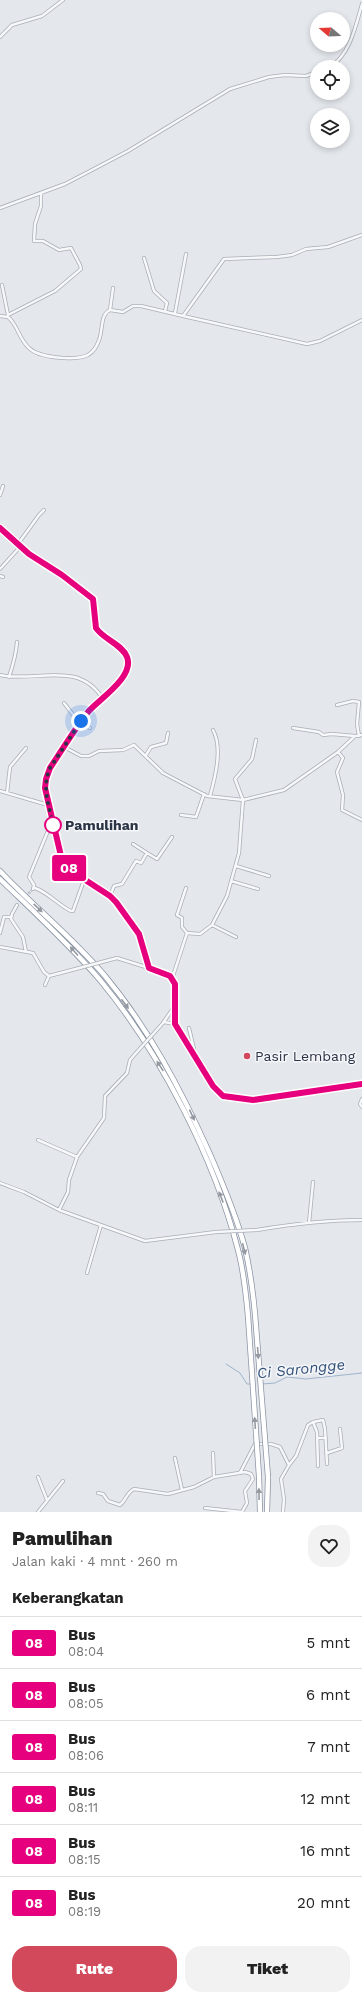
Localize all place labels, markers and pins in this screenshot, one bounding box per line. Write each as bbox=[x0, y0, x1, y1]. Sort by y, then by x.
marker: Pamulihan bbox=[44, 816, 62, 834]
place label: Pamulihan bbox=[65, 817, 138, 833]
place label: Pasir Lembang bbox=[255, 1048, 356, 1064]
marker: Pasir Lembang bbox=[242, 1051, 252, 1061]

